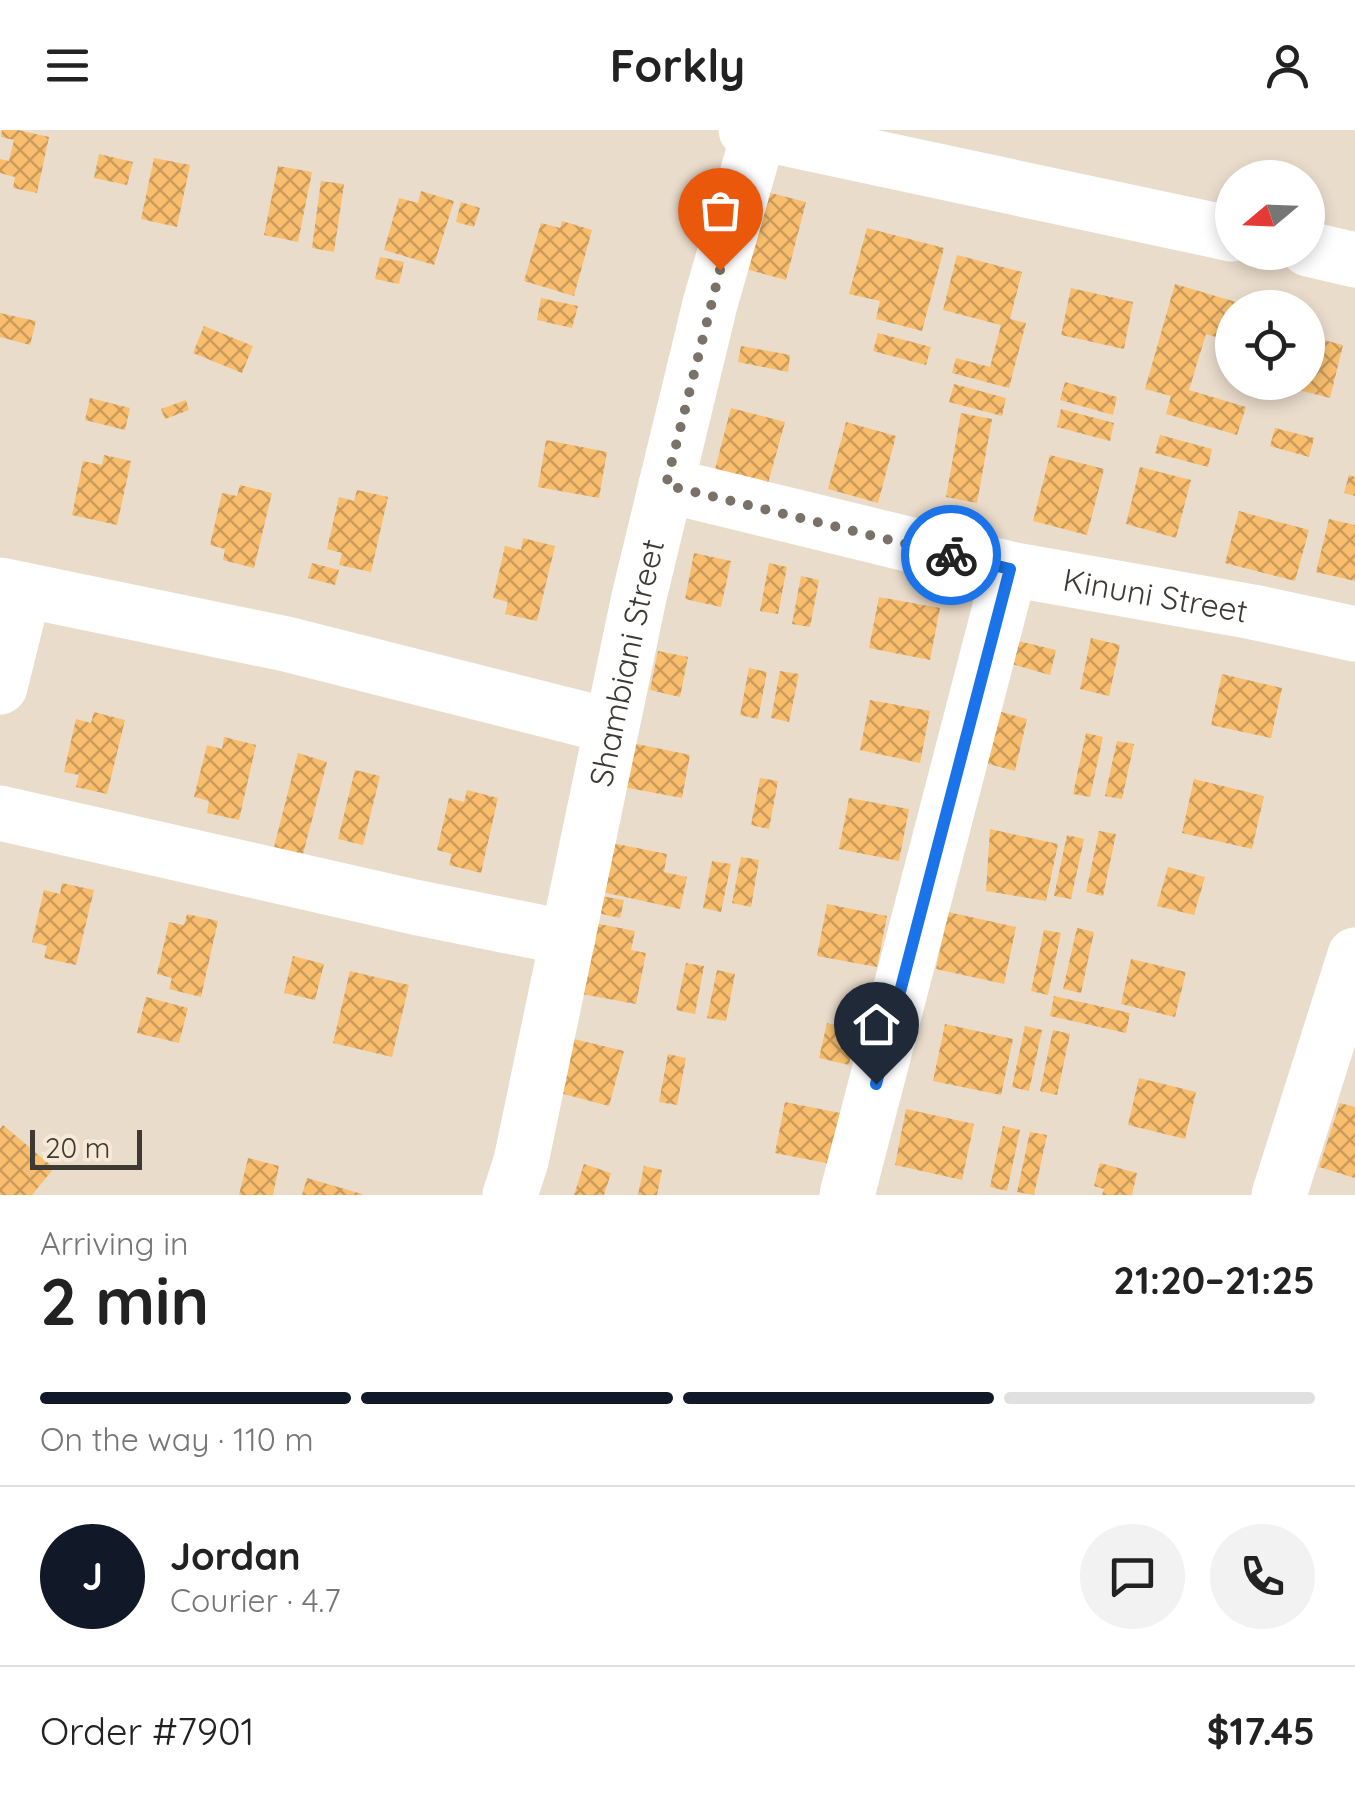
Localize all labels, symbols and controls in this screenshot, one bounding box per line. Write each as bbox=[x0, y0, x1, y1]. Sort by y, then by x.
text: Forkly bbox=[610, 37, 745, 93]
icon: menu bbox=[40, 38, 95, 93]
icon: person bbox=[1260, 38, 1315, 93]
north arrow bbox=[1215, 160, 1325, 270]
map controls bbox=[1215, 160, 1325, 400]
pin bbox=[678, 168, 763, 271]
icon: bag bbox=[693, 183, 748, 238]
button: locate bbox=[1215, 290, 1325, 400]
courier bbox=[901, 505, 1001, 605]
icon: bike bbox=[924, 528, 979, 583]
street label: Shambiani Street bbox=[580, 535, 672, 790]
street label: Kinuni Street bbox=[1060, 559, 1251, 631]
pin bbox=[834, 982, 919, 1085]
icon: home bbox=[849, 997, 904, 1052]
scale bar bbox=[30, 1125, 142, 1170]
text: 20 m bbox=[45, 1130, 110, 1165]
text: Arriving in bbox=[40, 1223, 189, 1263]
text: 21:20–21:25 bbox=[1113, 1256, 1315, 1304]
text: 2 min bbox=[40, 1260, 209, 1341]
text: On the way · 110 m bbox=[40, 1419, 314, 1459]
button: chat bbox=[1080, 1524, 1185, 1629]
button: phone bbox=[1210, 1524, 1315, 1629]
text: Jordan bbox=[170, 1532, 301, 1580]
text: J bbox=[82, 1552, 103, 1600]
text: Courier · 4.7 bbox=[170, 1580, 341, 1620]
text: Order #7901 bbox=[40, 1707, 255, 1755]
text: $17.45 bbox=[1207, 1707, 1315, 1755]

